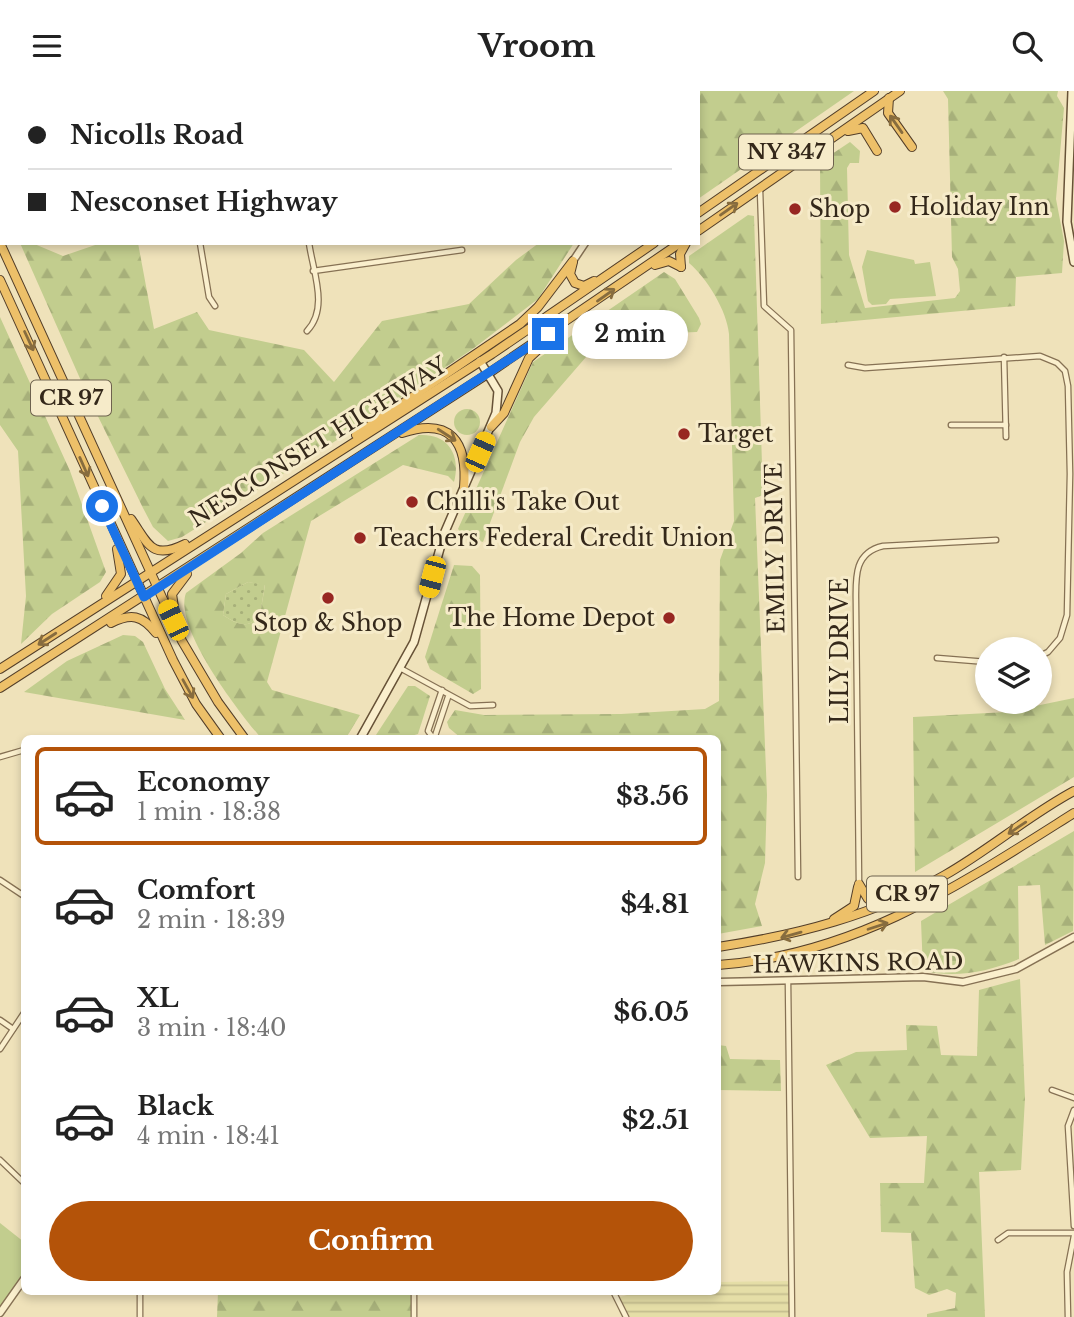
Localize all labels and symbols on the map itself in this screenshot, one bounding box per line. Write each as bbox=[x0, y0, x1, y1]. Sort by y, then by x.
one-way arrow bbox=[889, 115, 903, 134]
road number: NY 347 bbox=[739, 134, 833, 169]
place label: Holiday Inn bbox=[909, 193, 1050, 221]
place label: Shop bbox=[809, 195, 870, 223]
marker: Holiday Inn bbox=[887, 199, 903, 215]
marker: Shop bbox=[787, 201, 803, 217]
one-way arrow bbox=[719, 202, 738, 216]
one-way arrow bbox=[595, 288, 615, 302]
callout: 2 min bbox=[572, 309, 688, 359]
route end bbox=[532, 318, 564, 350]
one-way arrow bbox=[23, 330, 36, 351]
street label: NESCONSET HIGHWAY bbox=[184, 351, 452, 533]
road number: CR 97 bbox=[31, 381, 111, 415]
place label: Target bbox=[698, 420, 774, 448]
marker: Target bbox=[676, 426, 692, 442]
one-way arrow bbox=[437, 427, 456, 442]
car bbox=[462, 429, 499, 475]
one-way arrow bbox=[78, 456, 92, 477]
street label: EMILY DRIVE bbox=[760, 462, 790, 634]
place label: Chilli's Take Out bbox=[426, 488, 620, 516]
route start bbox=[86, 490, 118, 522]
marker: Chilli's Take Out bbox=[404, 494, 420, 510]
place label: Teachers Federal Credit Union bbox=[374, 524, 734, 552]
marker: Teachers Federal Credit Union bbox=[352, 530, 368, 546]
car bbox=[417, 554, 448, 600]
street label: LILY DRIVE bbox=[826, 578, 854, 724]
marker: Stop & Shop bbox=[320, 590, 336, 606]
car bbox=[155, 597, 192, 643]
place label: The Home Depot bbox=[448, 604, 655, 632]
place label: Stop & Shop bbox=[254, 609, 402, 637]
marker: The Home Depot bbox=[661, 610, 677, 626]
one-way arrow bbox=[37, 632, 57, 646]
one-way arrow bbox=[181, 678, 195, 698]
one-way arrow bbox=[1007, 821, 1027, 835]
road number: CR 97 bbox=[867, 877, 947, 911]
one-way arrow bbox=[867, 918, 889, 931]
one-way arrow bbox=[780, 929, 802, 942]
street label: HAWKINS ROAD bbox=[752, 947, 964, 979]

